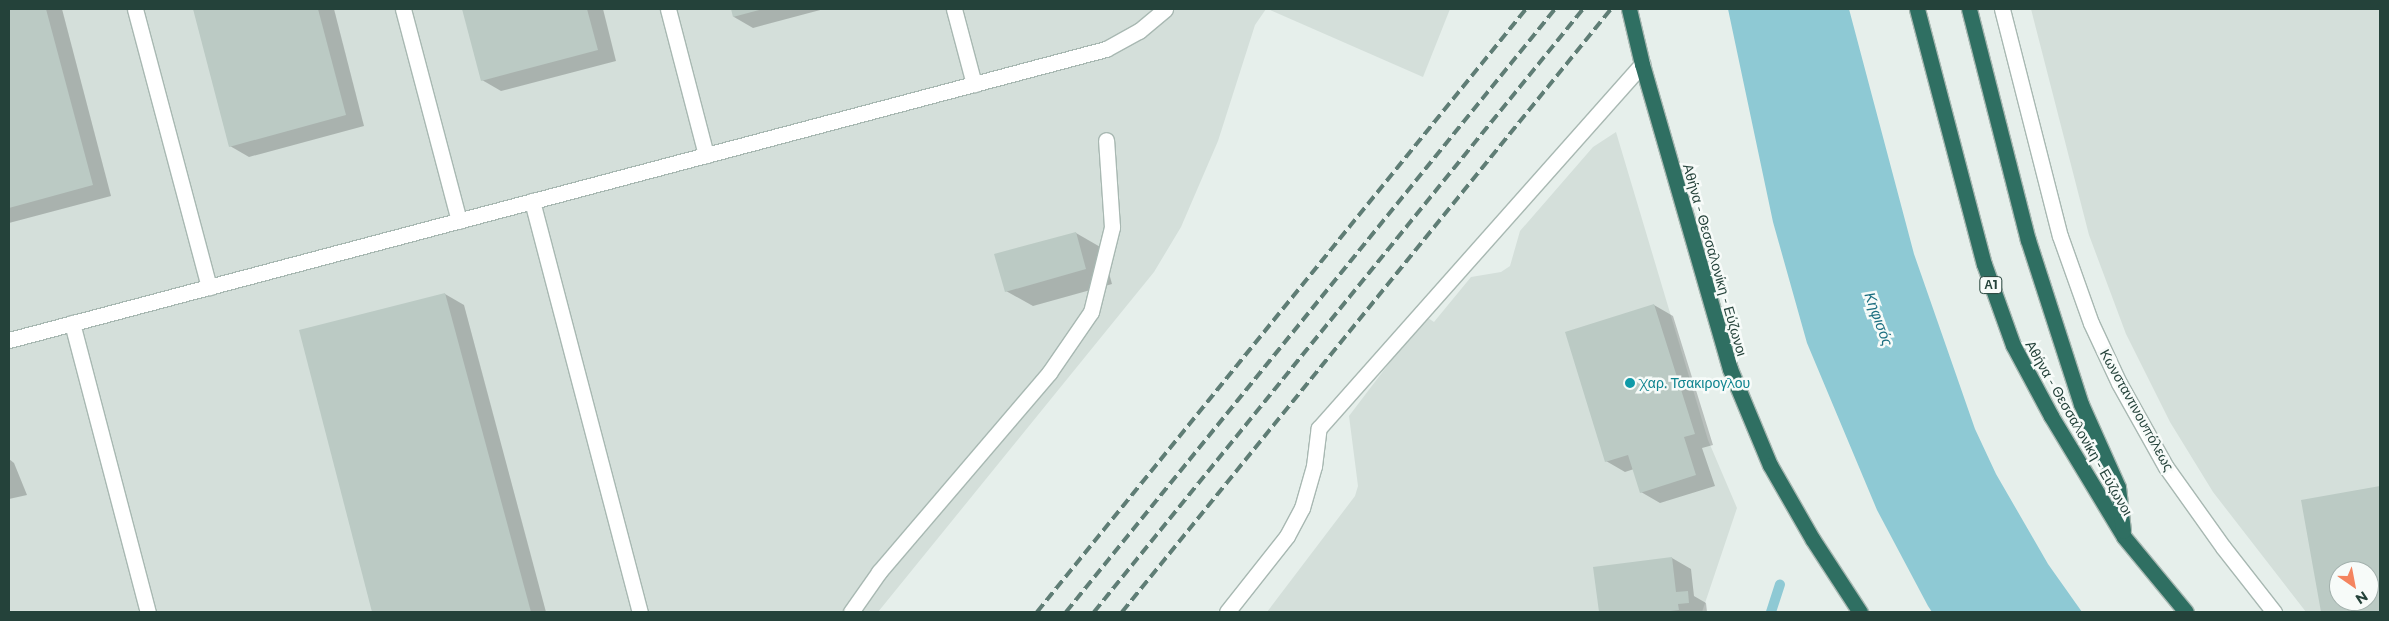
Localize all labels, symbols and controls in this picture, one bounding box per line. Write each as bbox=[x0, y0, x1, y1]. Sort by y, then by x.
street label: Αθήνα - Θεσσαλονίκη - Εύζωνοι bbox=[1679, 162, 1751, 358]
road number: Α1 bbox=[1978, 276, 2004, 294]
water label: Κηφισός bbox=[1861, 290, 1897, 348]
street label: Αθήνα - Θεσσαλονίκη - Εύζωνοι bbox=[2022, 338, 2136, 518]
street label: Κωνσταντινουπόλεως bbox=[2097, 346, 2177, 474]
place label: Χαρ. Τσακιρογλου bbox=[1640, 375, 1750, 391]
marker: Χαρ. Τσακιρογλου bbox=[1624, 377, 1636, 389]
north arrow bbox=[2329, 561, 2379, 611]
text: N bbox=[2352, 587, 2371, 608]

